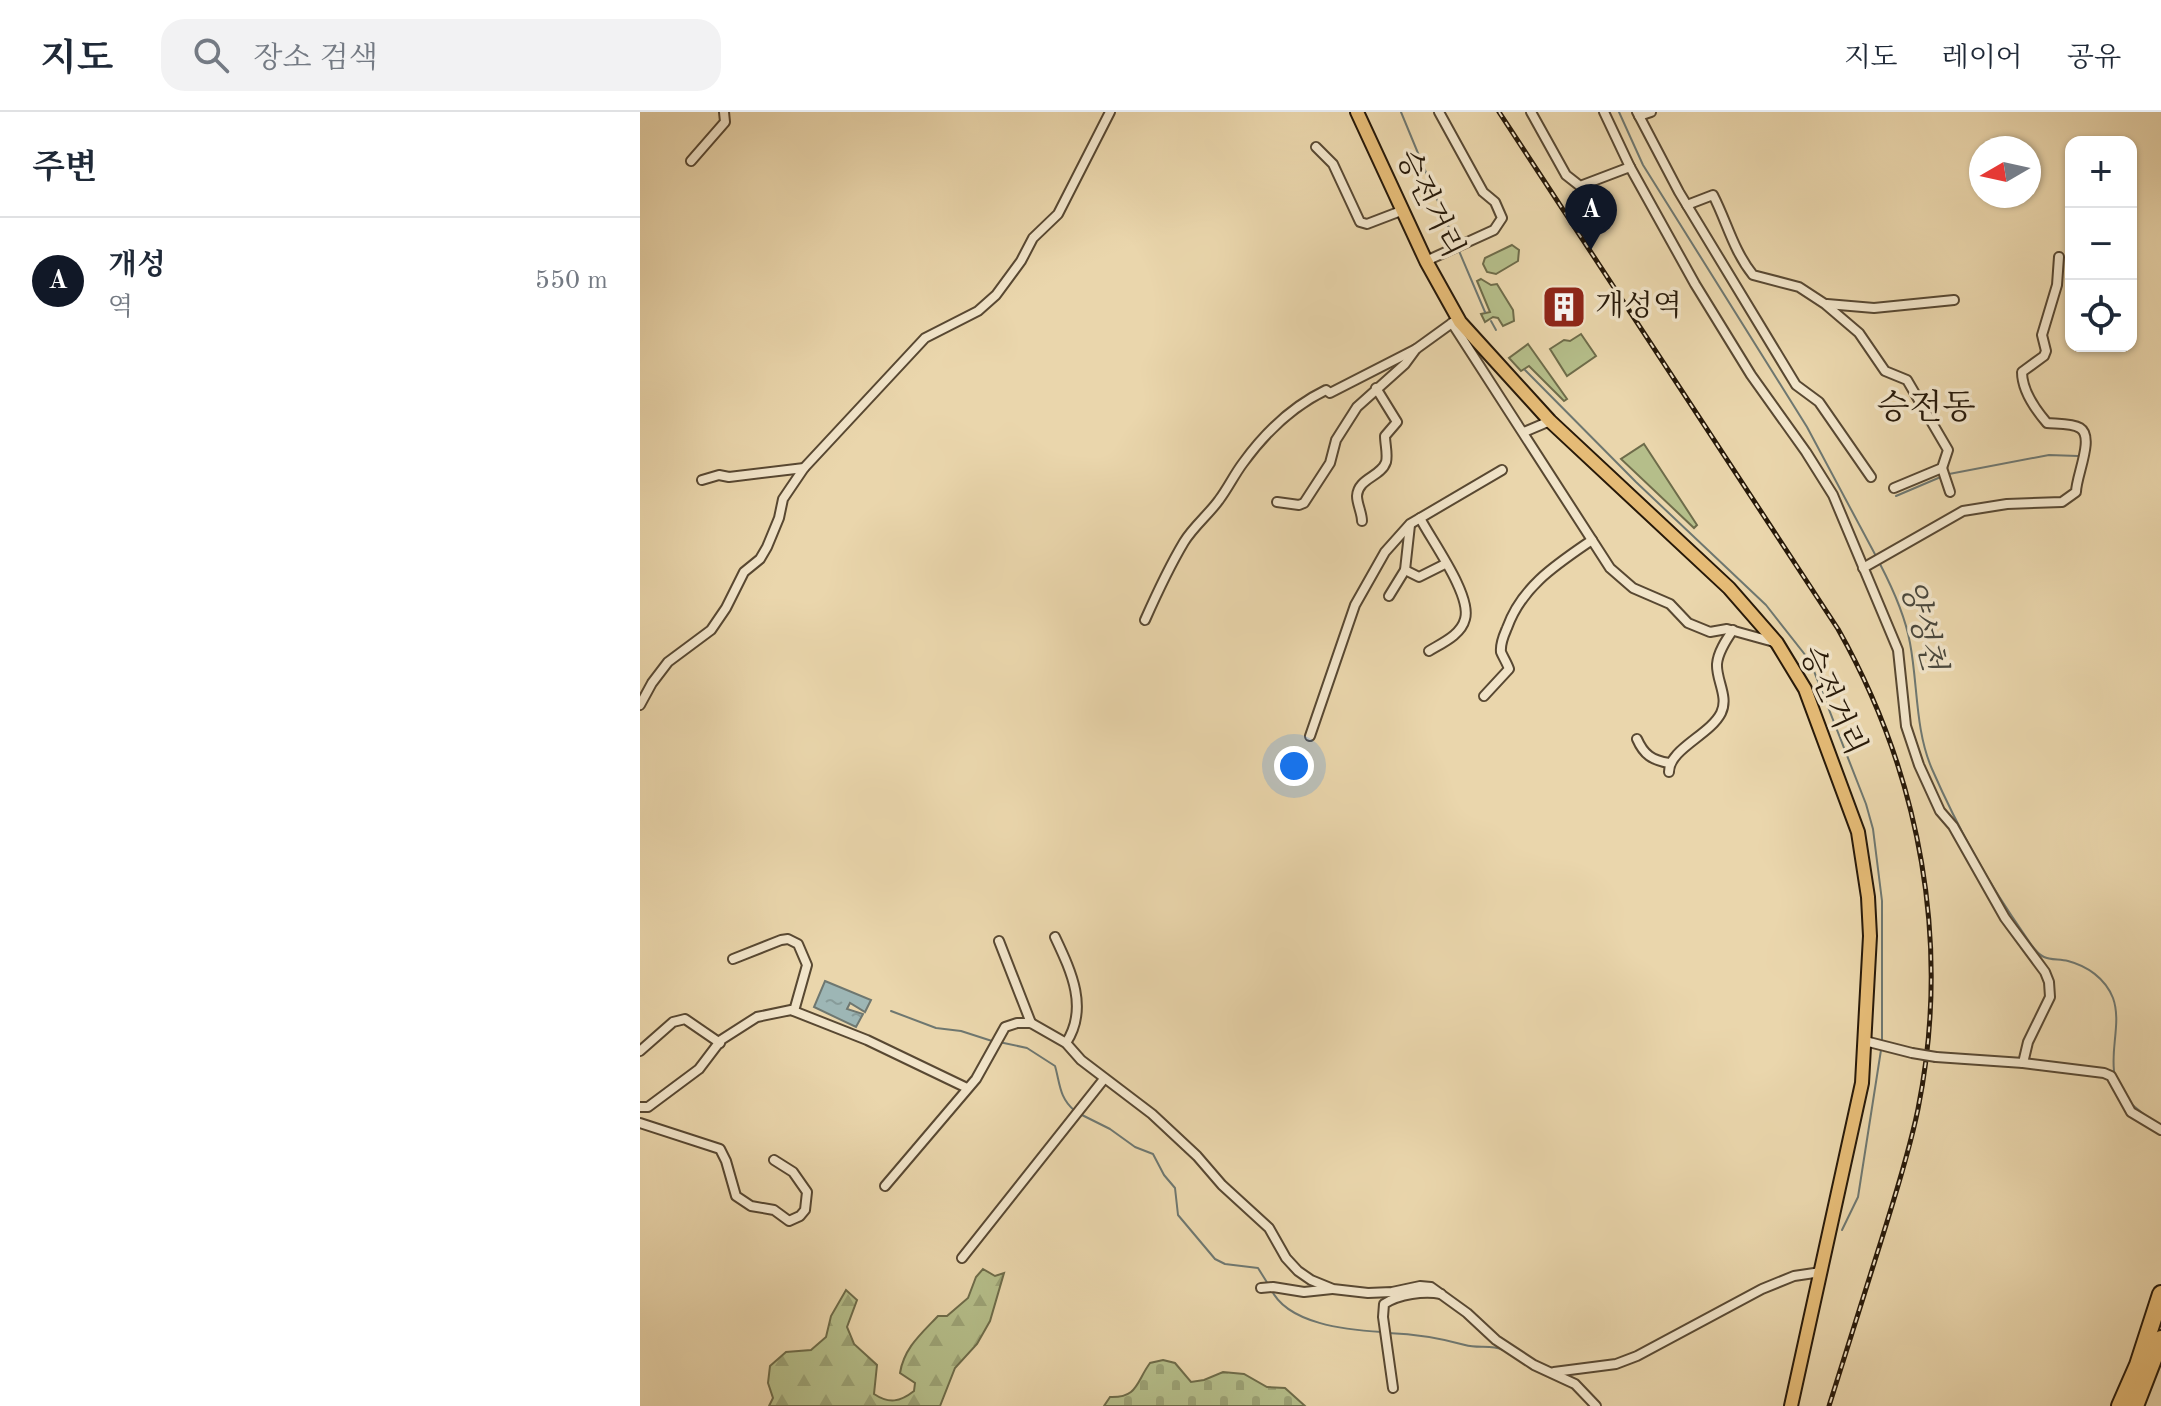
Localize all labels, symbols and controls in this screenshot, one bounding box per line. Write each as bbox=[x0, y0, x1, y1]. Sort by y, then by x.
search box bbox=[161, 19, 721, 91]
icon: search bbox=[189, 33, 233, 77]
text: 지도 bbox=[40, 41, 113, 79]
text: 장소 검색 bbox=[253, 44, 378, 74]
text: 지도 bbox=[1844, 45, 1898, 73]
text: 레이어 bbox=[1942, 45, 2023, 73]
text: 공유 bbox=[2067, 45, 2121, 73]
north arrow bbox=[1969, 136, 2041, 208]
map controls bbox=[2065, 136, 2137, 352]
button: + bbox=[2065, 136, 2137, 208]
street label: 승전거리 bbox=[1390, 144, 1470, 263]
text: 주변 bbox=[32, 152, 98, 186]
pin: A bbox=[1565, 184, 1617, 250]
button: − bbox=[2065, 208, 2137, 280]
text: 개성 bbox=[108, 251, 166, 281]
text: A bbox=[48, 268, 68, 294]
text: 550 m bbox=[535, 268, 608, 294]
button: locate bbox=[2065, 280, 2137, 352]
building icon: 개성역 bbox=[1540, 283, 1588, 331]
place label: 개성역 bbox=[1595, 290, 1682, 322]
text: 역 bbox=[108, 295, 133, 321]
district label: 승전동 bbox=[1877, 389, 1975, 426]
water label: 양성천 bbox=[1894, 576, 1953, 677]
street label: 승전거리 bbox=[1794, 641, 1872, 760]
your location bbox=[1274, 746, 1314, 786]

